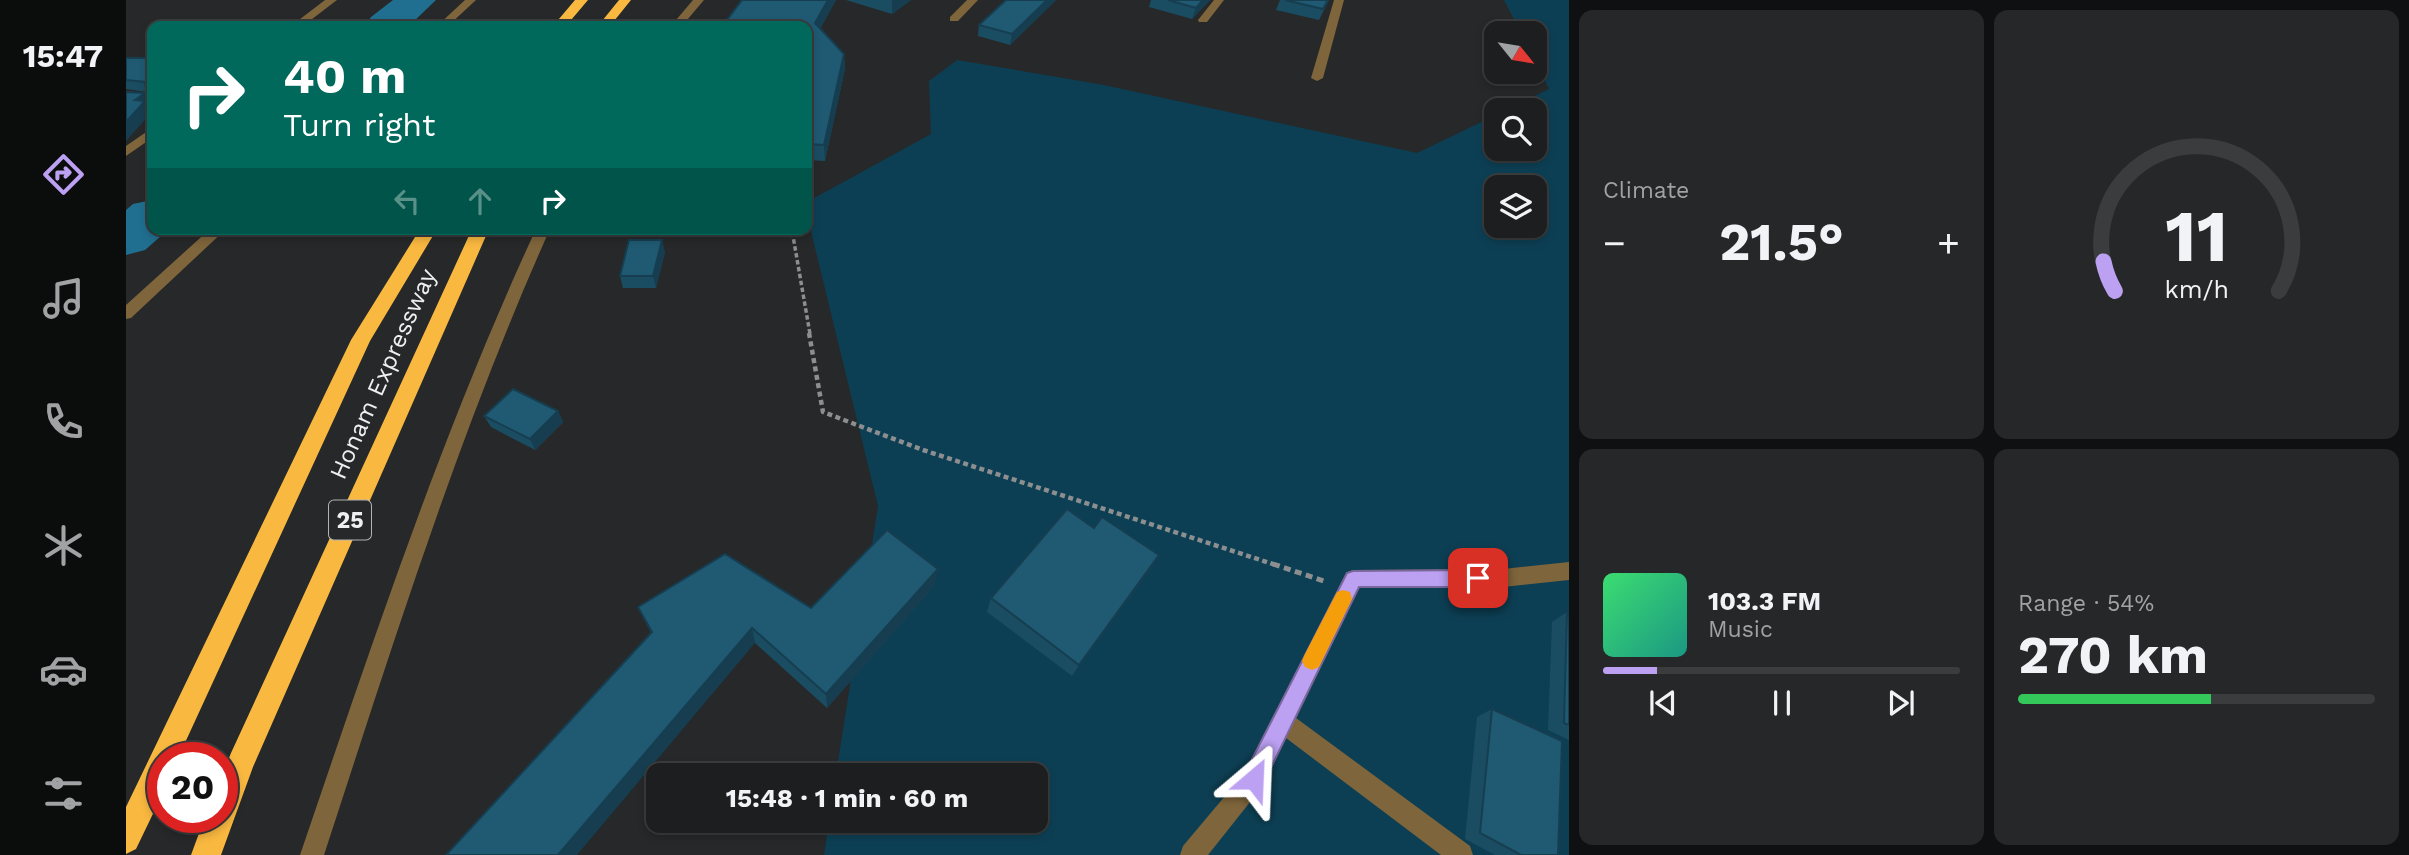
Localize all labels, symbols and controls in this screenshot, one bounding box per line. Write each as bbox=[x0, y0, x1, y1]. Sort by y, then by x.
north arrow bbox=[1484, 21, 1547, 84]
map controls bbox=[1484, 21, 1547, 238]
text: 15:47 bbox=[23, 37, 103, 75]
text: 40 m bbox=[283, 47, 406, 105]
icon: right bbox=[168, 49, 259, 140]
button: search bbox=[1484, 98, 1547, 161]
text: Turn right bbox=[283, 106, 435, 144]
icon: directions bbox=[39, 150, 88, 199]
button: layers bbox=[1484, 175, 1547, 238]
text: Climate bbox=[1603, 177, 1689, 204]
icon: left bbox=[388, 182, 426, 220]
icon: ahead bbox=[461, 182, 499, 220]
icon: right bbox=[534, 182, 572, 220]
text: 11 bbox=[2165, 193, 2228, 279]
text: 21.5° bbox=[1719, 212, 1844, 273]
text: − bbox=[1603, 221, 1626, 265]
text: + bbox=[1937, 221, 1960, 265]
street label: Honam Expressway bbox=[324, 264, 442, 484]
icon: music bbox=[39, 274, 88, 323]
text: km/h bbox=[2164, 274, 2229, 303]
icon: phone bbox=[39, 397, 88, 446]
road number: 25 bbox=[329, 500, 371, 540]
icon: climate bbox=[39, 521, 88, 570]
pin bbox=[1448, 548, 1508, 608]
icon: arrive bbox=[1459, 559, 1497, 597]
text: 103.3 FM bbox=[1708, 586, 1821, 616]
text: Range · 54% bbox=[2018, 590, 2154, 617]
text: Music bbox=[1708, 616, 1773, 643]
text: 270 km bbox=[2018, 625, 2208, 686]
icon: car bbox=[39, 645, 88, 694]
icon: previous bbox=[1644, 684, 1682, 722]
icon: pause bbox=[1763, 684, 1801, 722]
icon: next bbox=[1882, 684, 1920, 722]
speed limit sign: 20 bbox=[147, 742, 238, 833]
position arrow bbox=[1217, 742, 1291, 816]
icon: filters bbox=[39, 769, 88, 818]
text: 15:48 · 1 min · 60 m bbox=[726, 783, 968, 813]

